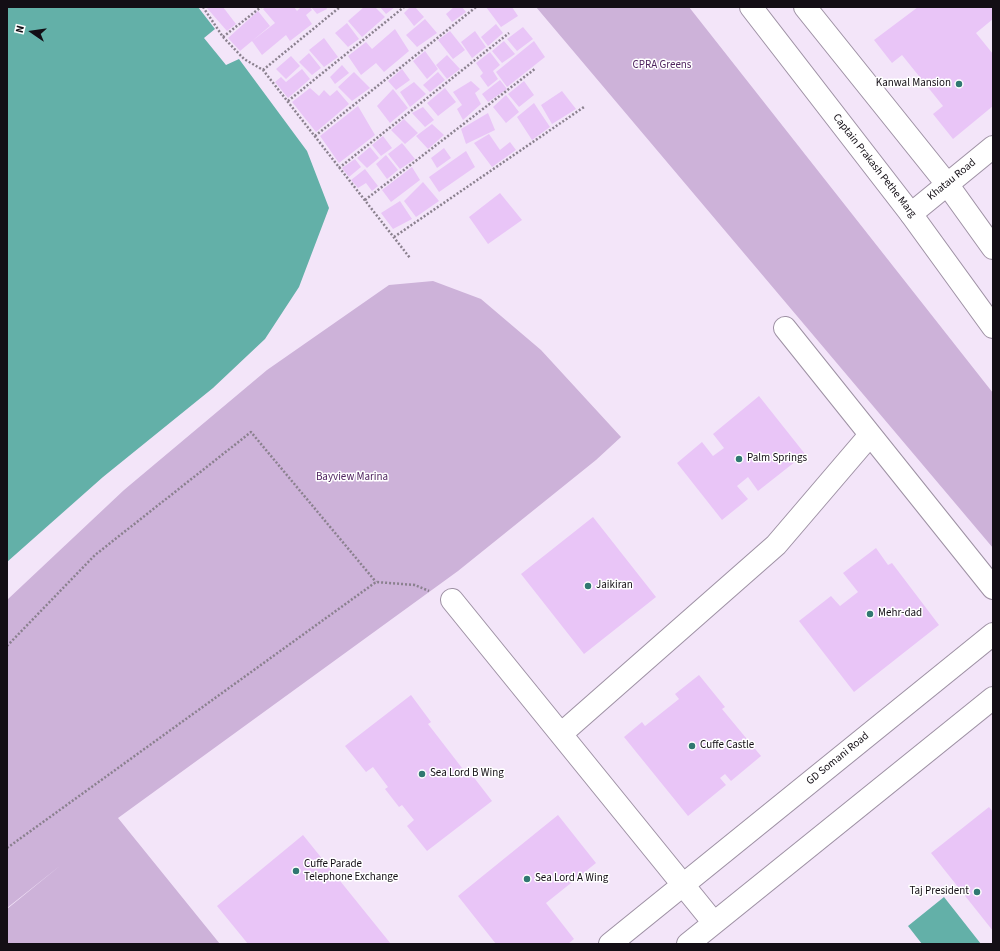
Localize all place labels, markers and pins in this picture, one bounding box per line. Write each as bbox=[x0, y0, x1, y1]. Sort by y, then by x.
place label: Kanwal Mansion bbox=[876, 77, 951, 91]
marker: Kanwal Mansion bbox=[954, 79, 964, 89]
place label: Palm Springs bbox=[747, 452, 807, 466]
marker: Palm Springs bbox=[734, 454, 744, 464]
place label: Jaikiran bbox=[596, 579, 633, 593]
marker: Jaikiran bbox=[583, 581, 593, 591]
place label: Mehr-dad bbox=[878, 607, 922, 621]
marker: Mehr-dad bbox=[865, 609, 875, 619]
place label: Cuffe Castle bbox=[700, 739, 754, 753]
marker: Cuffe Castle bbox=[687, 741, 697, 751]
place label: Sea Lord B Wing bbox=[430, 767, 504, 781]
marker: Sea Lord B Wing bbox=[417, 769, 427, 779]
place label: Cuffe Parade Telephone Exchange bbox=[304, 858, 398, 884]
marker: Cuffe Parade Telephone Exchange bbox=[291, 866, 301, 876]
place label: Sea Lord A Wing bbox=[535, 872, 608, 886]
marker: Sea Lord A Wing bbox=[522, 874, 532, 884]
place label: Taj President bbox=[909, 885, 969, 899]
marker: Taj President bbox=[972, 887, 982, 897]

